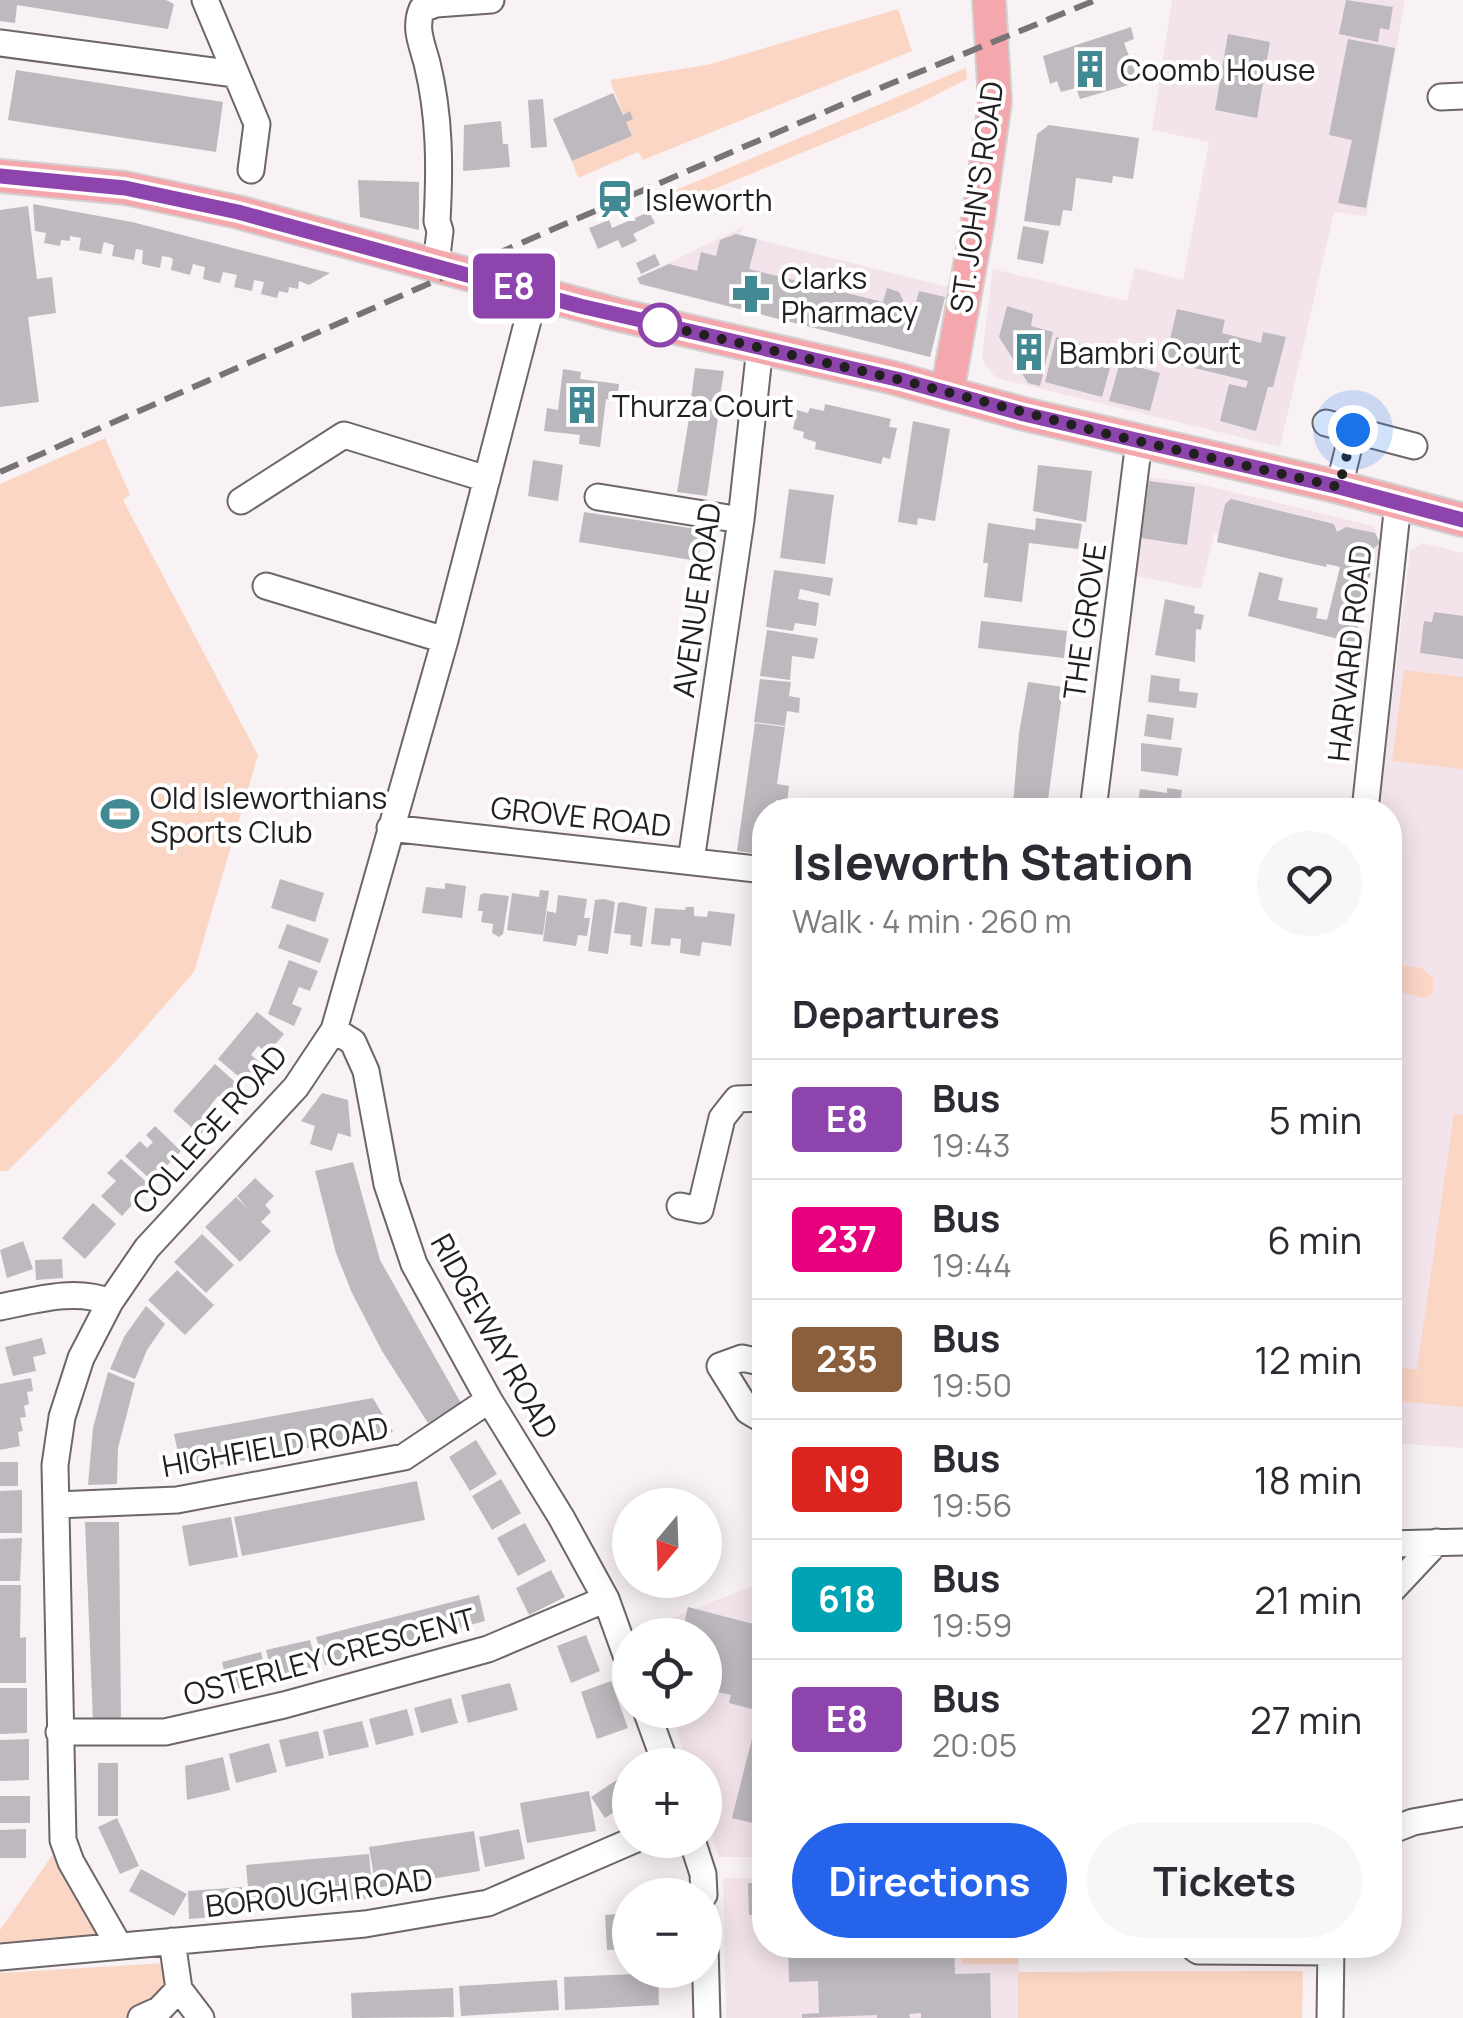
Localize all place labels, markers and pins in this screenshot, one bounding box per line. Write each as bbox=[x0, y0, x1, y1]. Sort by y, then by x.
building icon: Coomb House bbox=[1069, 48, 1111, 90]
place label: Coomb House bbox=[1120, 49, 1316, 90]
station icon: Isleworth bbox=[594, 178, 636, 220]
place label: Isleworth bbox=[645, 179, 773, 220]
place label: Clarks Pharmacy bbox=[781, 257, 919, 332]
pharmacy icon: Clarks Pharmacy bbox=[730, 273, 772, 315]
unlabelled marker bbox=[639, 304, 681, 346]
building icon: Bambri Court bbox=[1008, 331, 1050, 373]
place label: Bambri Court bbox=[1059, 332, 1241, 373]
building icon: Thurza Court bbox=[561, 384, 603, 426]
place label: Thurza Court bbox=[612, 385, 794, 426]
place label: Old Isleworthians Sports Club bbox=[150, 777, 387, 852]
sports icon: Old Isleworthians Sports Club bbox=[99, 793, 141, 835]

